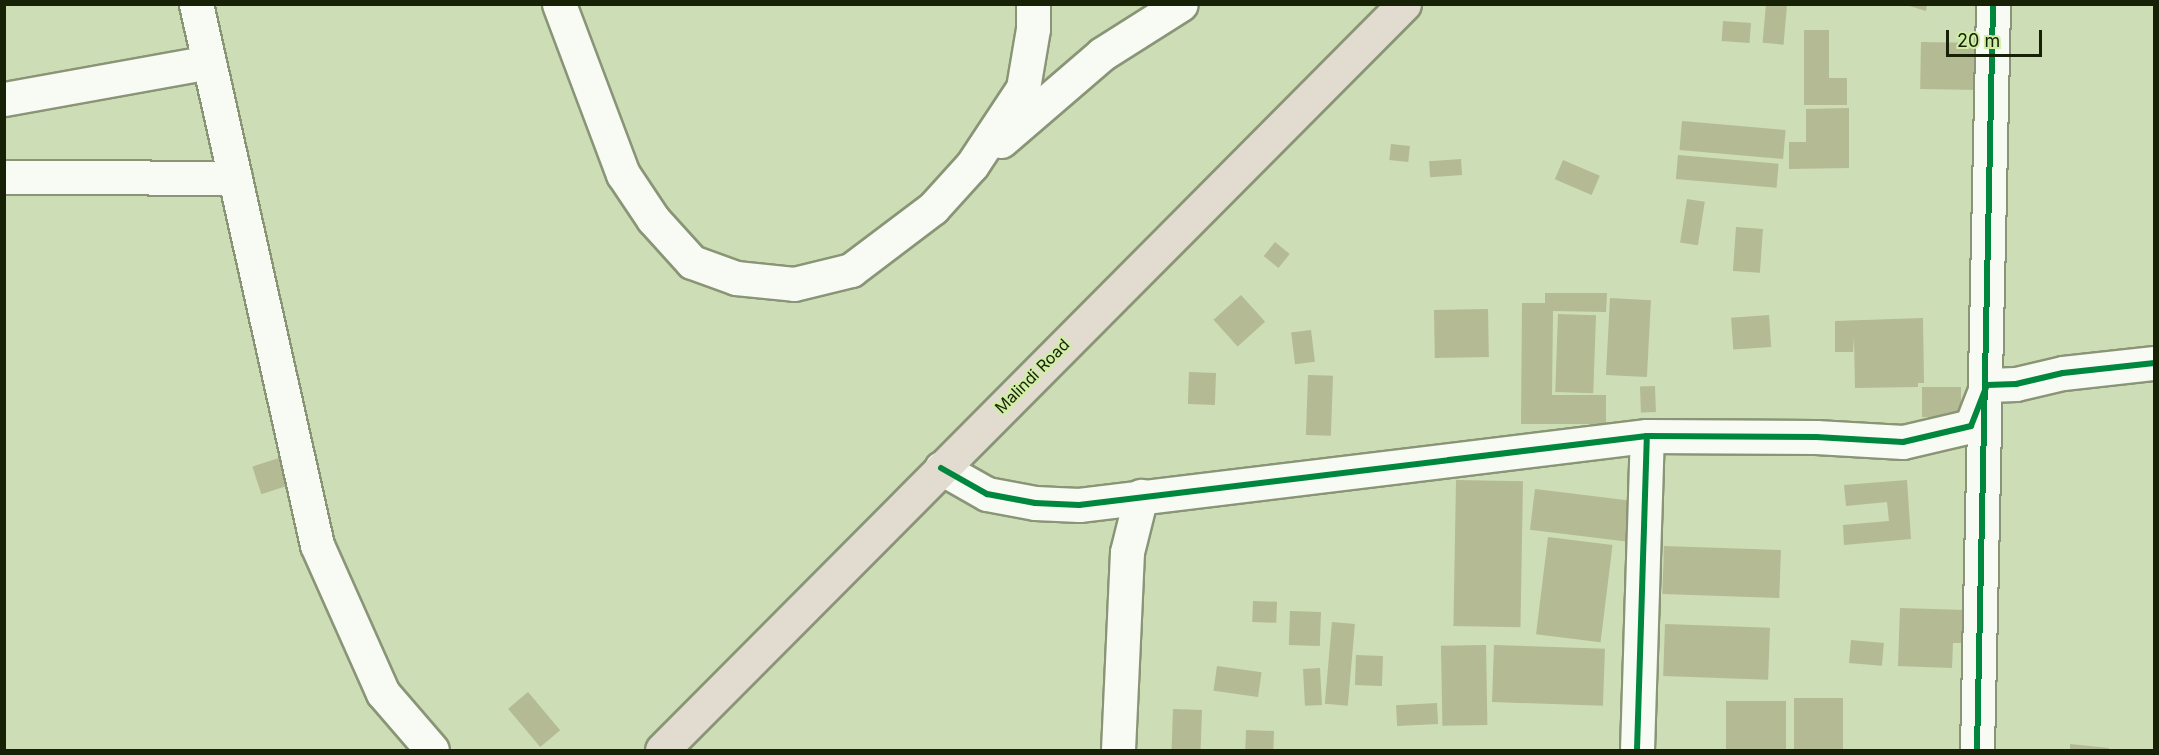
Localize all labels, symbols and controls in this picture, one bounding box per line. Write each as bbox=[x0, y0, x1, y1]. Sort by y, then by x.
scale bar bbox=[1949, 18, 2045, 56]
text: 20 m bbox=[1957, 30, 2000, 51]
street label: Malindi Road bbox=[991, 335, 1073, 417]

